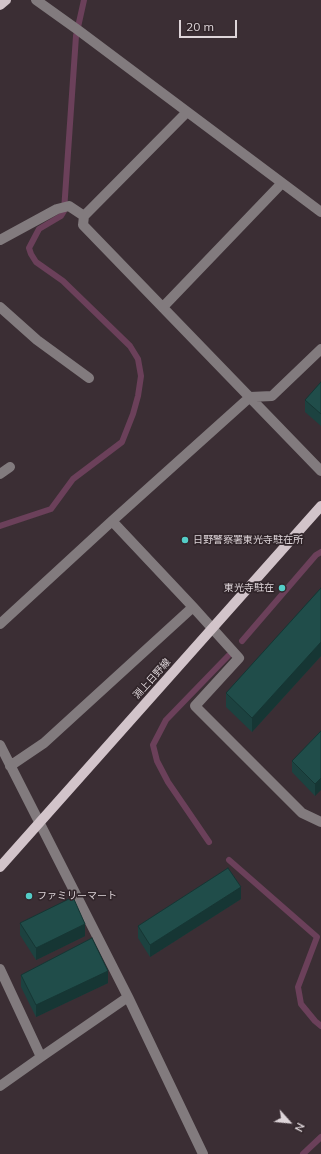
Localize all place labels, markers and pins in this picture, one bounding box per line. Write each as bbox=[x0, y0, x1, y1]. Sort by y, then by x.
place label: 日野警察署東光寺駐在所 bbox=[193, 534, 303, 546]
marker: 日野警察署東光寺駐在所 bbox=[180, 535, 190, 545]
place label: 東光寺駐在 bbox=[224, 582, 274, 594]
marker: 東光寺駐在 bbox=[277, 583, 287, 593]
place label: ファミリーマート bbox=[37, 890, 117, 902]
marker: ファミリーマート bbox=[24, 891, 34, 901]

